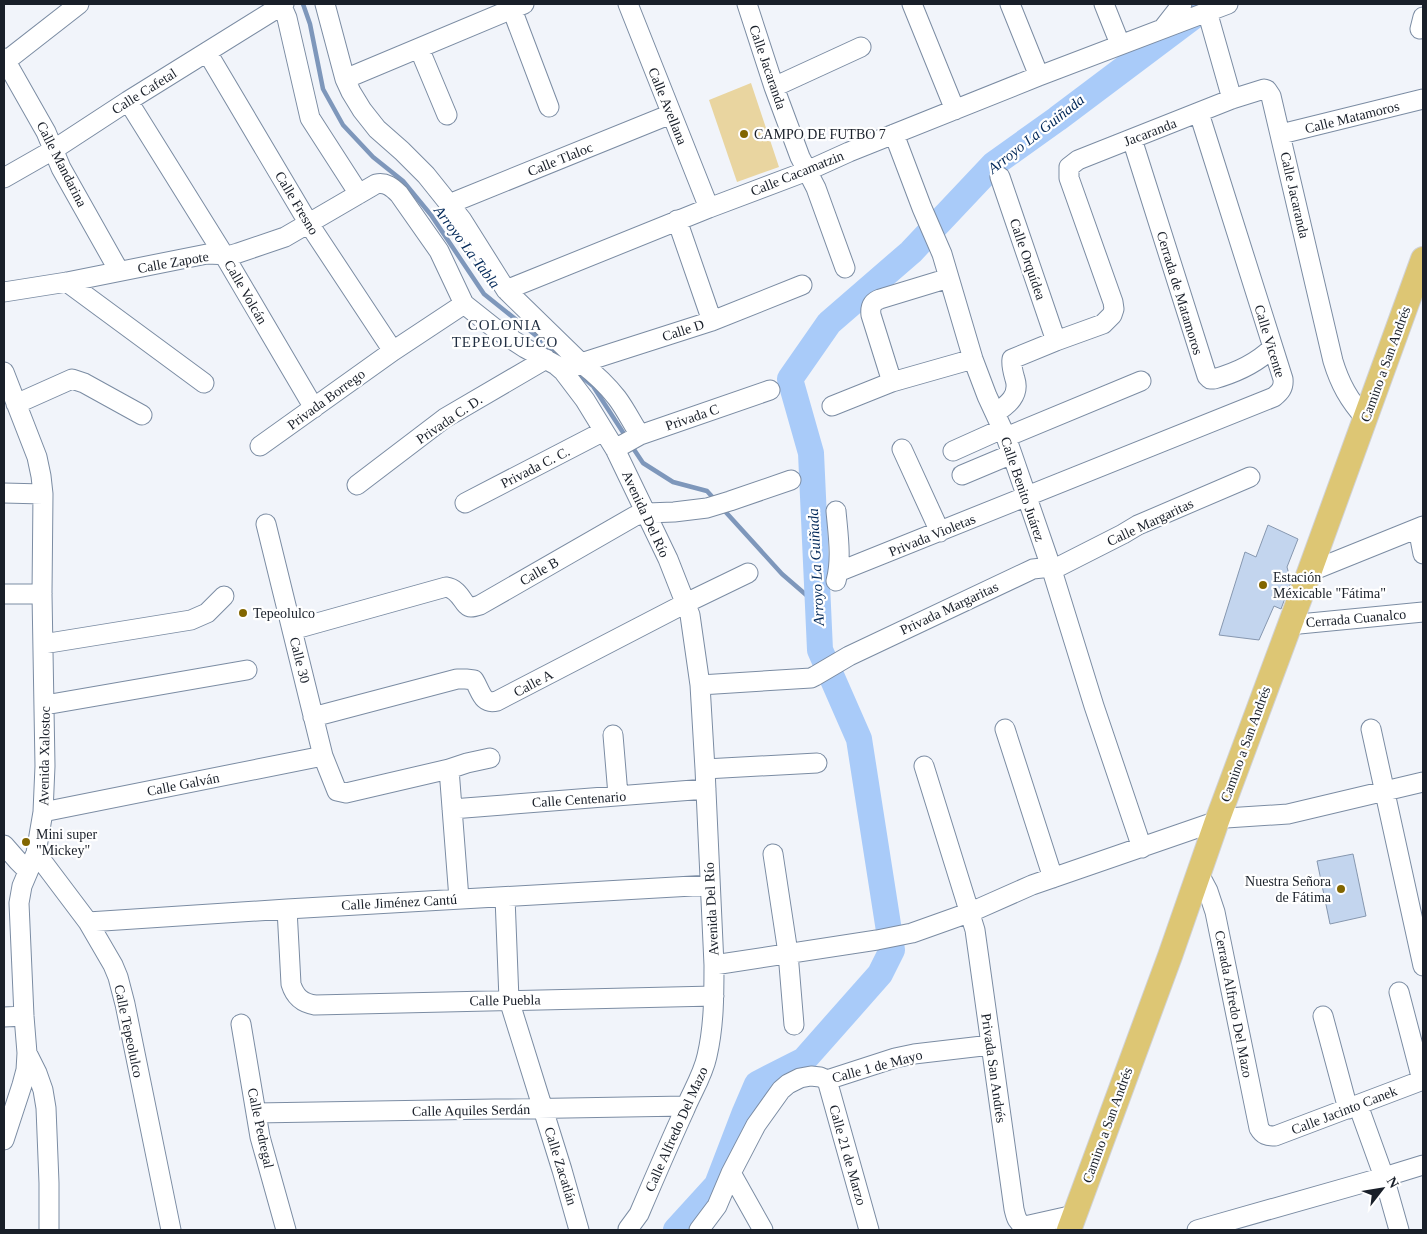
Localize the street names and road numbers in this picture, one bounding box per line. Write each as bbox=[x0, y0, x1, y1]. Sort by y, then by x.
street label: Calle Jacaranda bbox=[746, 23, 789, 112]
street label: Calle Avellana bbox=[645, 65, 690, 148]
street label: Calle Cafetal bbox=[109, 66, 179, 117]
street label: Calle Matamoros bbox=[1303, 98, 1401, 136]
street label: Jacaranda bbox=[1122, 115, 1179, 149]
street label: Calle Mandarina bbox=[34, 119, 90, 210]
street label: Calle Tlaloc bbox=[526, 140, 595, 179]
street label: Calle Cacamatzin bbox=[748, 148, 846, 199]
street label: Calle Jacaranda bbox=[1277, 150, 1312, 241]
street label: Calle Fresno bbox=[272, 169, 321, 238]
street label: Calle Orquídea bbox=[1007, 216, 1049, 303]
street label: Cerrada de Matamoros bbox=[1154, 230, 1205, 357]
street label: Calle Zapote bbox=[136, 249, 210, 276]
street label: Calle Volcán bbox=[221, 258, 270, 327]
street label: Calle Vicente bbox=[1251, 303, 1288, 379]
street label: Camino a San Andrés bbox=[1358, 304, 1413, 424]
street label: Calle D bbox=[660, 317, 706, 344]
street label: Privada Borrego bbox=[285, 366, 368, 433]
street label: Privada C. D. bbox=[413, 392, 485, 447]
street label: Privada C bbox=[663, 401, 721, 434]
street label: Calle Benito Juárez bbox=[998, 435, 1047, 543]
street label: Privada C. C. bbox=[498, 444, 572, 491]
street label: Avenida Del Río bbox=[619, 469, 672, 560]
street label: Calle Margaritas bbox=[1105, 496, 1196, 549]
street label: Privada Violetas bbox=[887, 511, 978, 560]
street label: Calle B bbox=[517, 554, 561, 589]
street label: Privada Margaritas bbox=[898, 579, 1001, 638]
street label: Cerrada Cuanalco bbox=[1305, 607, 1407, 630]
street label: Calle 30 bbox=[287, 635, 312, 685]
street label: Calle A bbox=[511, 666, 556, 700]
street label: Camino a San Andrés bbox=[1218, 684, 1273, 804]
street label: Avenida Xalostoc bbox=[36, 706, 53, 806]
street label: Calle Galván bbox=[146, 770, 221, 799]
street label: Calle Centenario bbox=[531, 789, 627, 810]
street label: Avenida Del Río bbox=[702, 862, 721, 956]
street label: Calle Jiménez Cantú bbox=[341, 892, 457, 913]
street label: Cerrada Alfredo Del Mazo bbox=[1212, 929, 1255, 1079]
street label: Calle Tepeolulco bbox=[111, 983, 146, 1079]
street label: Calle Puebla bbox=[469, 992, 541, 1009]
street label: Privada San Andrés bbox=[978, 1012, 1009, 1124]
street label: Calle 1 de Mayo bbox=[830, 1047, 924, 1086]
street label: Calle Alfredo Del Mazo bbox=[642, 1065, 711, 1194]
street label: Camino a San Andrés bbox=[1080, 1065, 1135, 1185]
street label: Calle Jacinto Canek bbox=[1289, 1083, 1399, 1138]
street label: Calle Pedregal bbox=[245, 1086, 276, 1170]
street label: Calle Aquiles Serdán bbox=[412, 1102, 530, 1119]
street label: Calle 21 de Marzo bbox=[826, 1103, 869, 1207]
street label: Calle Zacatlán bbox=[541, 1125, 580, 1207]

